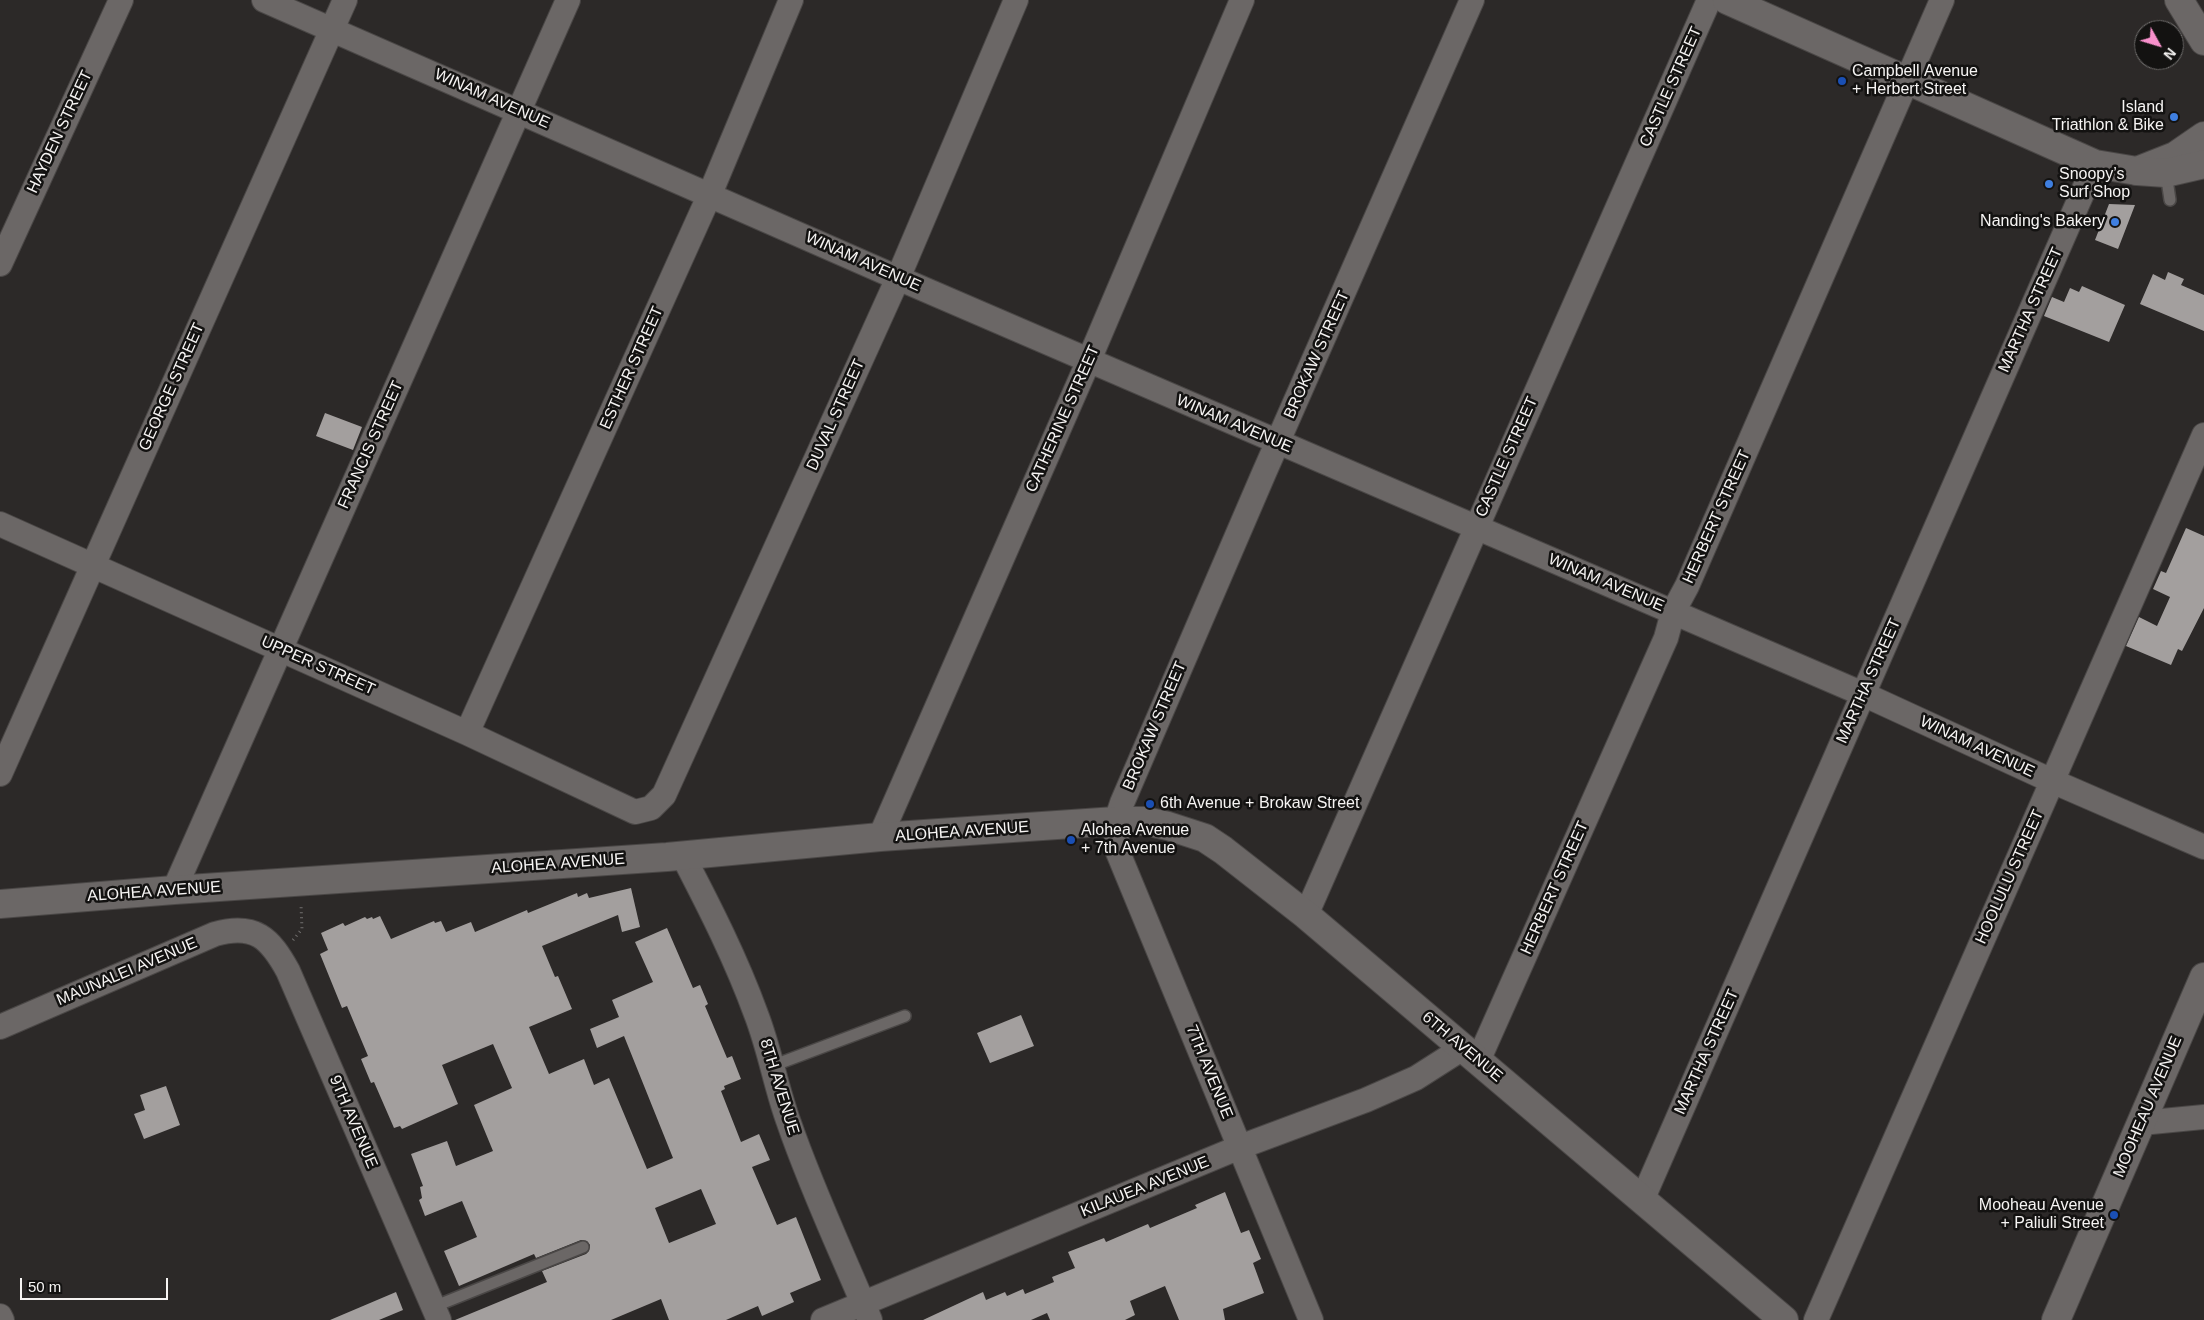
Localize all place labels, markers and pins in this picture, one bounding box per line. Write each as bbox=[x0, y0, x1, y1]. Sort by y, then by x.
place label: Campbell Avenue + Herbert Street bbox=[1852, 62, 1978, 100]
marker: Campbell Avenue + Herbert Street bbox=[1836, 75, 1848, 87]
place label: Island Triathlon & Bike bbox=[2052, 98, 2164, 136]
marker: Island Triathlon & Bike bbox=[2168, 111, 2180, 123]
place label: Snoopy’s Surf Shop bbox=[2059, 165, 2130, 203]
marker: Snoopy’s Surf Shop bbox=[2043, 178, 2055, 190]
place label: Nanding's Bakery bbox=[1980, 212, 2105, 232]
marker: Nanding's Bakery bbox=[2109, 216, 2121, 228]
place label: 6th Avenue + Brokaw Street bbox=[1160, 794, 1359, 814]
marker: 6th Avenue + Brokaw Street bbox=[1144, 798, 1156, 810]
place label: Alohea Avenue + 7th Avenue bbox=[1081, 821, 1189, 859]
marker: Alohea Avenue + 7th Avenue bbox=[1065, 834, 1077, 846]
place label: Mooheau Avenue + Paliuli Street bbox=[1979, 1196, 2104, 1234]
marker: Mooheau Avenue + Paliuli Street bbox=[2108, 1209, 2120, 1221]

